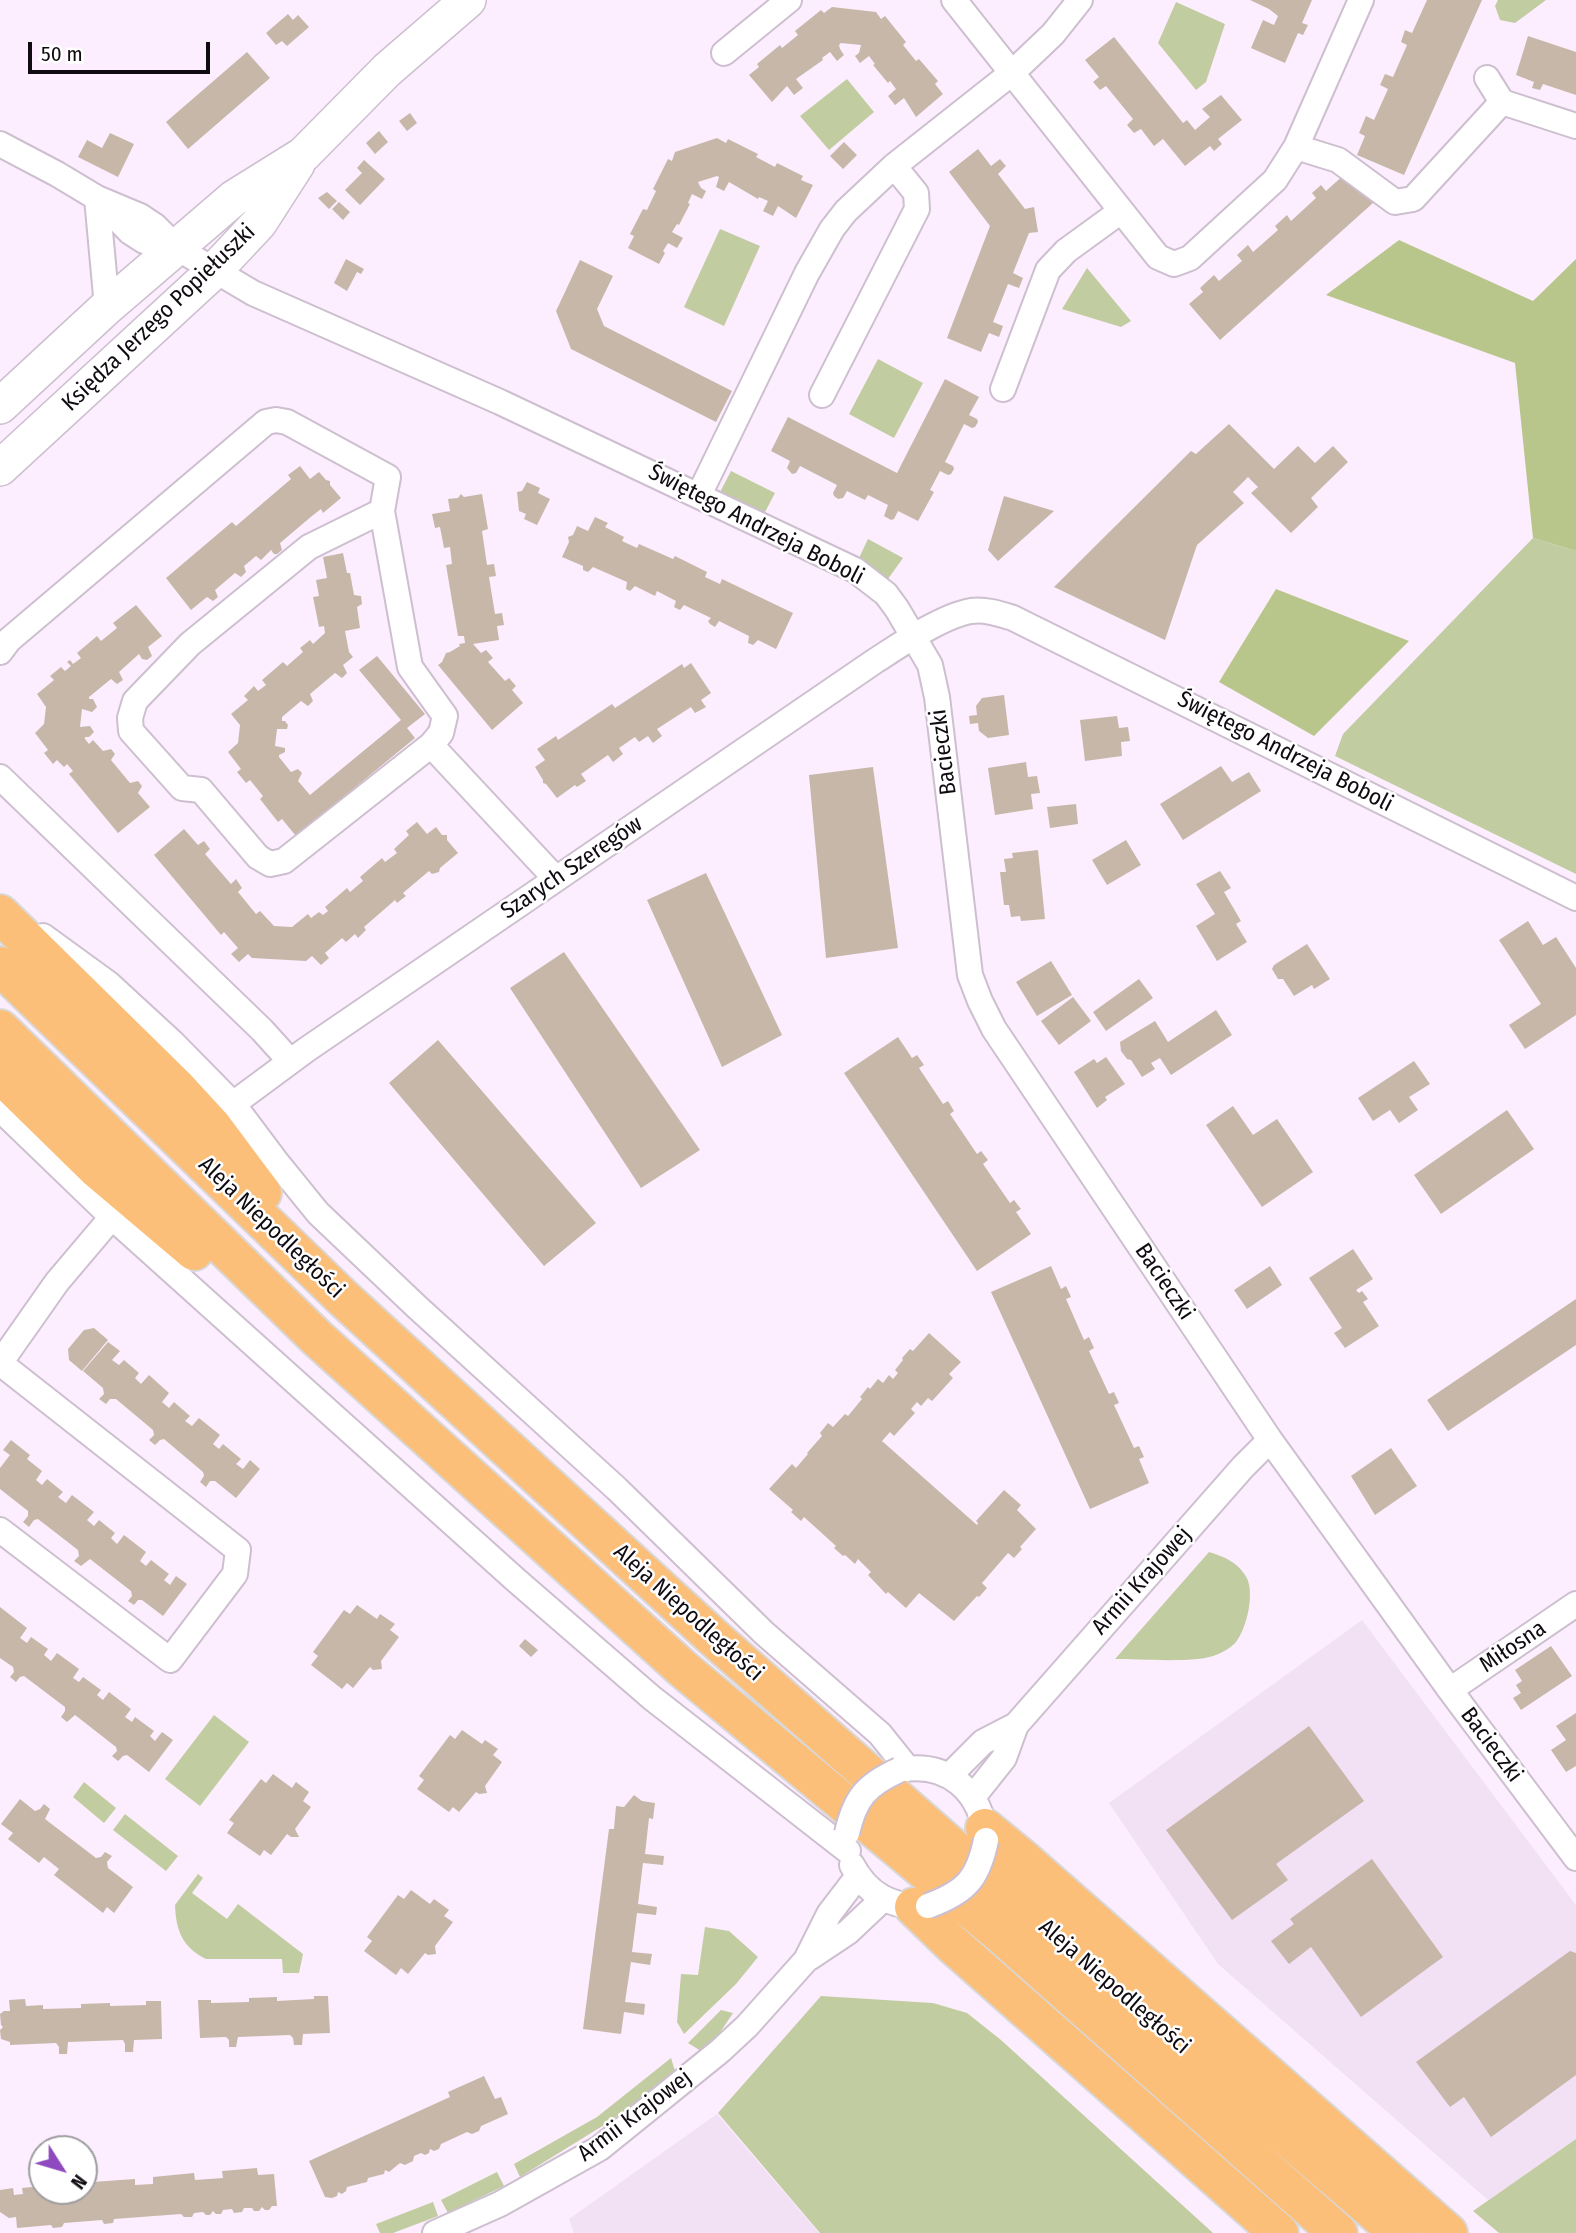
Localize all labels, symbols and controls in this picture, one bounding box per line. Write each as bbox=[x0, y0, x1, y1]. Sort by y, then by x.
scale bar bbox=[32, 28, 214, 72]
text: 50 m bbox=[41, 41, 83, 67]
street label: Księdza Jerzego Popiełuszki bbox=[57, 219, 261, 417]
street label: Świętego Andrzeja Boboli bbox=[644, 459, 868, 591]
street label: Świętego Andrzeja Boboli bbox=[1173, 686, 1397, 818]
street label: Bacieczki bbox=[925, 707, 963, 797]
street label: Szarych Szeregów bbox=[496, 811, 648, 925]
street label: Aleja Niepodległości bbox=[192, 1151, 350, 1305]
street label: Bacieczki bbox=[1128, 1239, 1200, 1325]
street label: Armii Krajowej bbox=[1086, 1521, 1198, 1641]
street label: Aleja Niepodległości bbox=[607, 1539, 769, 1687]
street label: Miłosna bbox=[1475, 1615, 1551, 1679]
street label: Bacieczki bbox=[1454, 1702, 1528, 1788]
street label: Aleja Niepodległości bbox=[1033, 1914, 1195, 2060]
street label: Armii Krajowej bbox=[573, 2064, 697, 2168]
north arrow bbox=[28, 2135, 98, 2205]
text: N bbox=[66, 2170, 91, 2193]

